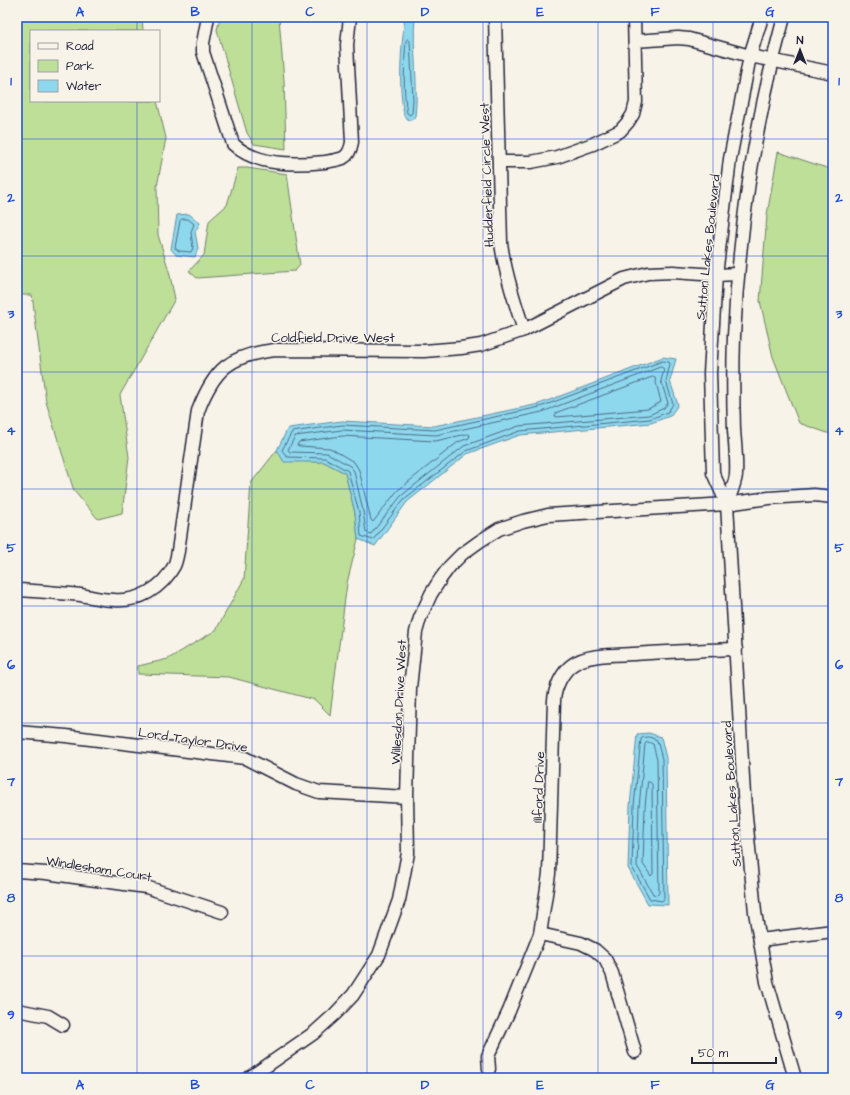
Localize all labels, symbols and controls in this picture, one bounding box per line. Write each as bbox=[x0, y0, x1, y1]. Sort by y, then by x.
text: A bbox=[76, 3, 85, 21]
text: B bbox=[190, 3, 200, 21]
text: C bbox=[305, 3, 315, 21]
text: D bbox=[421, 3, 430, 21]
text: E bbox=[536, 3, 544, 21]
text: F bbox=[650, 3, 660, 21]
text: G bbox=[765, 3, 775, 21]
legend bbox=[30, 30, 160, 102]
north arrow bbox=[780, 30, 820, 70]
text: N bbox=[797, 33, 804, 48]
text: Road bbox=[66, 38, 94, 55]
text: Park bbox=[66, 58, 94, 75]
text: 1 bbox=[10, 72, 12, 90]
text: 1 bbox=[838, 72, 840, 90]
text: Water bbox=[66, 78, 102, 95]
street label: Hudderfield Circle West bbox=[475, 102, 499, 248]
street label: Sutton Lakes Boulevard bbox=[691, 173, 725, 321]
text: 2 bbox=[6, 189, 15, 207]
text: 2 bbox=[834, 189, 843, 207]
text: 3 bbox=[7, 305, 15, 323]
text: 3 bbox=[835, 305, 843, 323]
street label: Coldfield Drive West bbox=[271, 329, 395, 347]
text: 4 bbox=[7, 422, 16, 440]
text: 4 bbox=[835, 422, 844, 440]
text: 5 bbox=[6, 539, 16, 557]
text: 5 bbox=[834, 539, 844, 557]
street label: Willesdon Drive West bbox=[387, 638, 411, 765]
text: 6 bbox=[7, 656, 16, 674]
text: 6 bbox=[835, 656, 844, 674]
street label: Sutton Lakes Boulevard bbox=[718, 720, 746, 868]
street label: Lord Taylor Drive bbox=[137, 723, 249, 758]
street label: Illford Drive bbox=[529, 751, 549, 823]
text: 7 bbox=[6, 773, 16, 791]
text: 7 bbox=[834, 773, 844, 791]
street label: Windlesham Court bbox=[45, 852, 154, 886]
text: 8 bbox=[7, 889, 16, 907]
text: 8 bbox=[835, 889, 844, 907]
text: 9 bbox=[7, 1006, 15, 1024]
text: 9 bbox=[835, 1006, 843, 1024]
scale bar bbox=[692, 1039, 776, 1065]
text: 50 m bbox=[698, 1045, 729, 1062]
text: A bbox=[76, 1076, 85, 1094]
text: B bbox=[190, 1076, 200, 1094]
text: C bbox=[305, 1076, 315, 1094]
text: D bbox=[421, 1076, 430, 1094]
text: E bbox=[536, 1076, 544, 1094]
text: F bbox=[650, 1076, 660, 1094]
text: G bbox=[765, 1076, 775, 1094]

